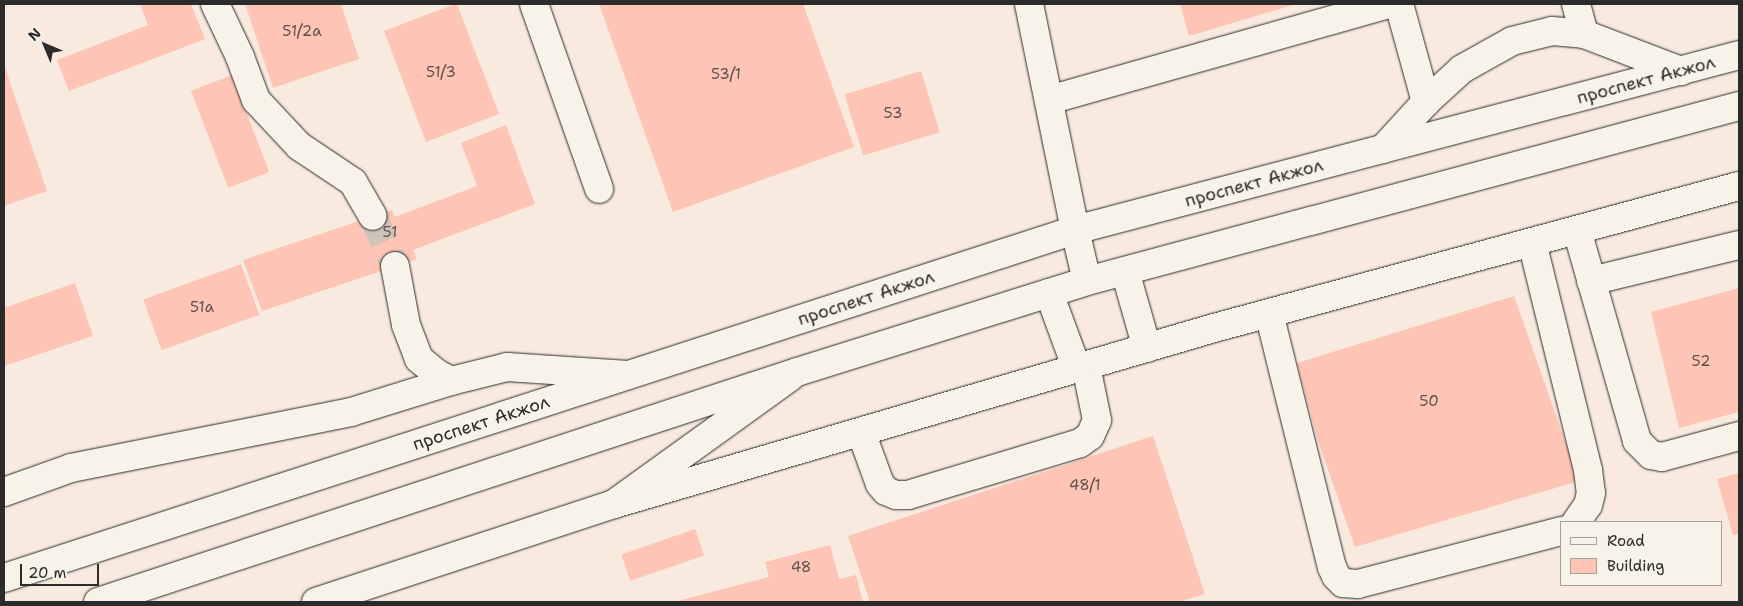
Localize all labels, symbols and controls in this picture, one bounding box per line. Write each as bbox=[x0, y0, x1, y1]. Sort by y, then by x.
north arrow bbox=[20, 20, 70, 70]
house number: 51/2а bbox=[282, 23, 322, 41]
text: N bbox=[24, 24, 45, 45]
street label: проспект Акжол bbox=[1574, 51, 1718, 109]
house number: 51/3 bbox=[426, 64, 456, 82]
house number: 53/1 bbox=[711, 66, 741, 84]
house number: 53 bbox=[884, 105, 902, 123]
street label: проспект Акжол bbox=[1182, 154, 1326, 212]
house number: 51 bbox=[383, 224, 397, 242]
street label: проспект Акжол bbox=[795, 266, 937, 330]
house number: 51а bbox=[190, 299, 214, 317]
house number: 52 bbox=[1692, 353, 1710, 371]
street label: проспект Акжол bbox=[410, 391, 552, 455]
house number: 50 bbox=[1419, 393, 1439, 411]
house number: 48/1 bbox=[1069, 477, 1101, 495]
legend bbox=[1560, 521, 1723, 586]
text: Road bbox=[1607, 531, 1645, 551]
scale bar bbox=[22, 554, 101, 586]
text: Building bbox=[1607, 556, 1664, 576]
house number: 48 bbox=[791, 559, 811, 577]
text: 20 m bbox=[28, 563, 67, 583]

